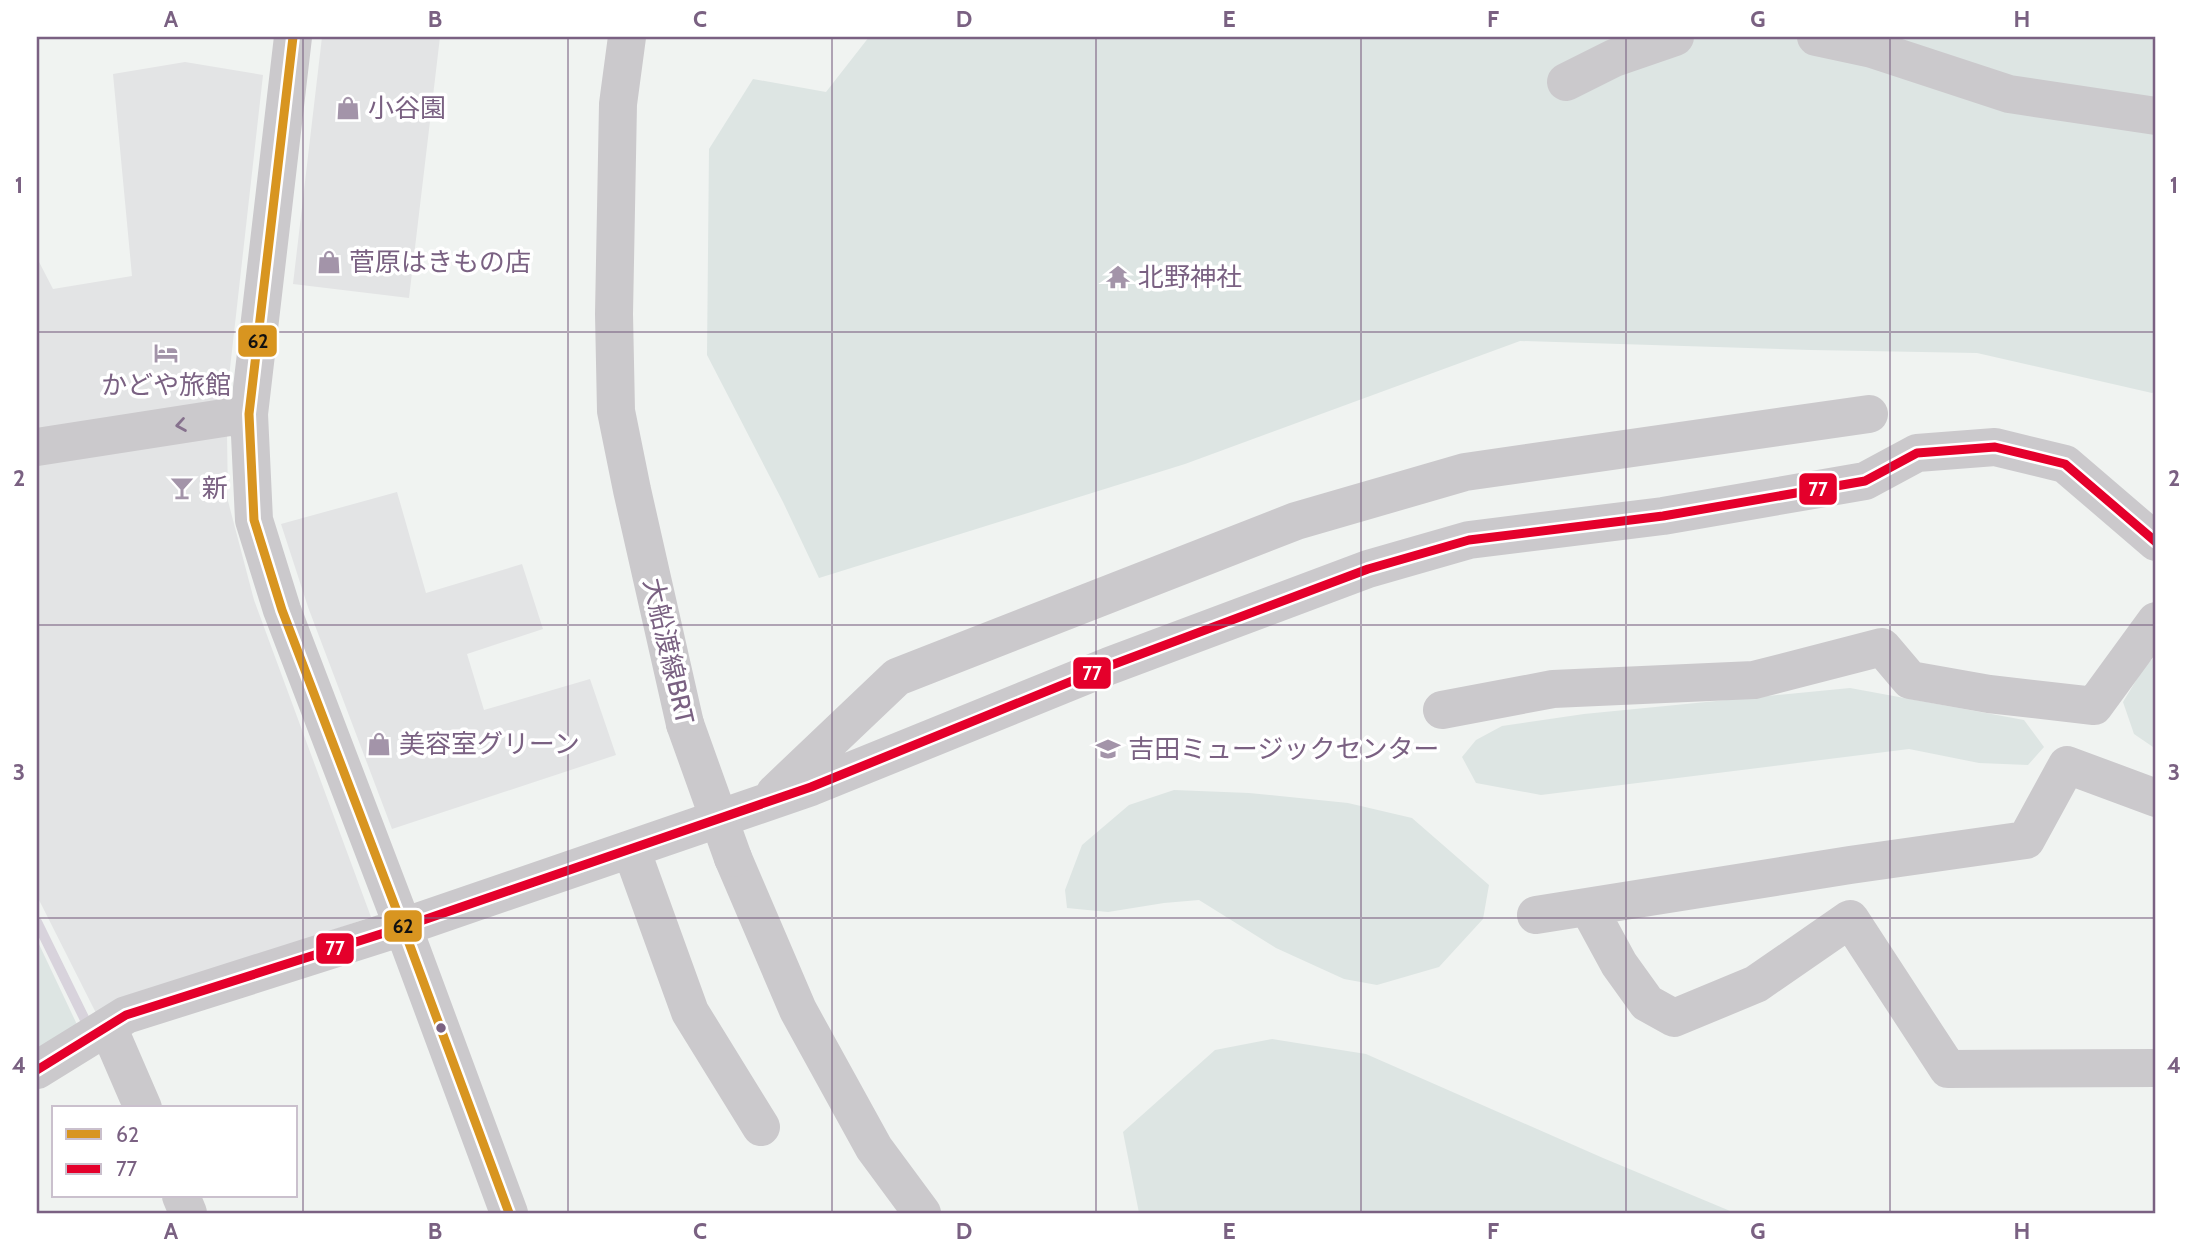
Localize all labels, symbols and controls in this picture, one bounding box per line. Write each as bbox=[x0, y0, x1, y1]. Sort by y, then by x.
text: A bbox=[164, 5, 179, 33]
text: B bbox=[428, 5, 442, 33]
text: C bbox=[693, 5, 707, 33]
text: D bbox=[956, 5, 972, 33]
text: E bbox=[1222, 5, 1236, 33]
text: F bbox=[1487, 5, 1499, 33]
text: G bbox=[1750, 5, 1766, 33]
text: H bbox=[2014, 5, 2030, 33]
place label: 小谷園 bbox=[368, 92, 446, 124]
shop icon: 小谷園 bbox=[334, 94, 362, 122]
text: 1 bbox=[15, 171, 23, 199]
text: 1 bbox=[2170, 171, 2178, 199]
place label: 菅原はきもの店 bbox=[349, 246, 531, 278]
shop icon: 菅原はきもの店 bbox=[315, 248, 343, 276]
place label: 北野神社 bbox=[1138, 261, 1242, 293]
temple icon: 北野神社 bbox=[1104, 263, 1132, 291]
line badge: 62 bbox=[237, 324, 278, 358]
text: 62 bbox=[248, 330, 268, 353]
hotel icon: かどや旅館 bbox=[152, 339, 180, 367]
place label: かどや旅館 bbox=[101, 369, 231, 401]
one-way arrow bbox=[176, 417, 187, 432]
text: 2 bbox=[13, 464, 25, 492]
text: 2 bbox=[2168, 464, 2180, 492]
place label: 新 bbox=[202, 472, 228, 504]
line badge: 77 bbox=[1798, 472, 1838, 506]
bar icon: 新 bbox=[168, 474, 196, 502]
text: 77 bbox=[1808, 478, 1828, 501]
street label: 大船渡線BRT bbox=[637, 575, 701, 727]
line badge: 77 bbox=[1072, 656, 1112, 690]
text: 77 bbox=[1082, 662, 1102, 685]
place label: 美容室グリーン bbox=[399, 728, 580, 760]
shop icon: 美容室グリーン bbox=[365, 730, 393, 758]
place label: 吉田ミュージックセンター bbox=[1128, 733, 1439, 765]
school or university icon: 吉田ミュージックセンター bbox=[1094, 735, 1122, 763]
text: 3 bbox=[13, 758, 25, 786]
text: 3 bbox=[2168, 758, 2180, 786]
line badge: 62 bbox=[383, 909, 423, 943]
text: 62 bbox=[393, 915, 413, 938]
line badge: 77 bbox=[315, 932, 355, 965]
text: 77 bbox=[325, 937, 345, 960]
unlabelled marker bbox=[434, 1021, 448, 1035]
text: 4 bbox=[12, 1051, 26, 1079]
text: 4 bbox=[2167, 1051, 2181, 1079]
legend bbox=[52, 1106, 298, 1198]
text: 62 bbox=[116, 1122, 139, 1147]
text: 77 bbox=[116, 1156, 138, 1181]
text: A bbox=[164, 1217, 179, 1245]
text: B bbox=[428, 1217, 442, 1245]
text: C bbox=[693, 1217, 707, 1245]
text: D bbox=[956, 1217, 972, 1245]
text: E bbox=[1222, 1217, 1236, 1245]
text: F bbox=[1487, 1217, 1499, 1245]
text: G bbox=[1750, 1217, 1766, 1245]
text: H bbox=[2014, 1217, 2030, 1245]

